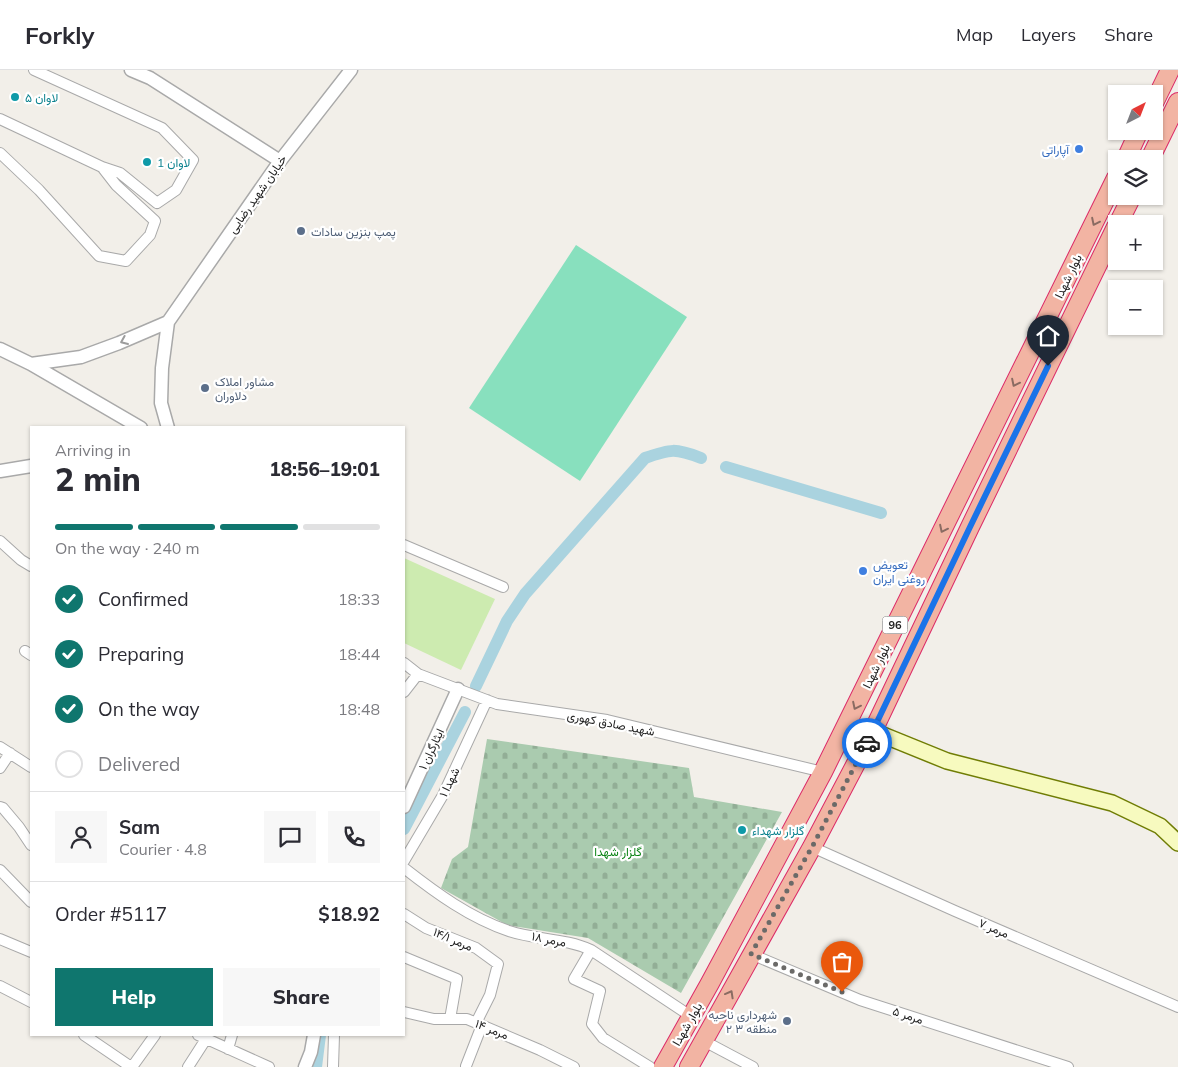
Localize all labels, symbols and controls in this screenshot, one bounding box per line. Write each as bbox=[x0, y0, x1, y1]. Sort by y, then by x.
text: Forkly bbox=[25, 20, 94, 50]
text: Map bbox=[956, 23, 993, 46]
text: Layers bbox=[1021, 23, 1076, 46]
text: Share bbox=[1104, 23, 1153, 46]
north arrow bbox=[1108, 85, 1162, 140]
map controls bbox=[1108, 85, 1163, 335]
place label: لاوان ۵ bbox=[25, 90, 58, 106]
marker: لاوان ۵ bbox=[9, 91, 21, 103]
place label: آپاراتی bbox=[1042, 142, 1070, 158]
marker: آپاراتی bbox=[1073, 143, 1085, 155]
button: layers bbox=[1108, 150, 1163, 205]
street label: خیابان شهید رضایی bbox=[224, 152, 290, 237]
place label: لاوان 1 bbox=[157, 155, 190, 171]
marker: لاوان 1 bbox=[141, 156, 153, 168]
button: + bbox=[1108, 215, 1163, 270]
one-way arrow bbox=[1091, 217, 1101, 226]
place label: پمپ بنزین سادات bbox=[311, 224, 396, 240]
marker: پمپ بنزین سادات bbox=[295, 225, 307, 237]
street label: بلوار شهدا bbox=[1051, 251, 1086, 301]
button: − bbox=[1108, 280, 1163, 335]
pin bbox=[1027, 315, 1069, 366]
icon: home bbox=[1034, 322, 1062, 350]
one-way arrow bbox=[120, 335, 129, 346]
place label: مشاور املاک دلاوران bbox=[215, 374, 274, 404]
one-way arrow bbox=[1011, 378, 1021, 387]
marker: مشاور املاک دلاوران bbox=[199, 382, 211, 394]
text: Arriving in bbox=[55, 440, 131, 460]
text: 18:56–19:01 bbox=[269, 457, 380, 481]
text: 2 min bbox=[55, 459, 141, 499]
one-way arrow bbox=[939, 524, 949, 533]
text: On the way · 240 m bbox=[55, 538, 200, 558]
place label: تعویض روغنی ایران bbox=[873, 557, 925, 587]
marker: تعویض روغنی ایران bbox=[857, 565, 869, 577]
icon: check bbox=[55, 585, 83, 613]
text: Confirmed bbox=[98, 587, 189, 611]
text: 18:33 bbox=[338, 589, 380, 609]
road number: 96 bbox=[882, 616, 908, 634]
icon: check bbox=[55, 640, 83, 668]
street label: بلوار شهدا bbox=[859, 641, 894, 691]
text: Preparing bbox=[98, 642, 184, 666]
text: 18:44 bbox=[338, 644, 380, 664]
icon: check bbox=[55, 695, 83, 723]
text: On the way bbox=[98, 697, 200, 721]
text: 18:48 bbox=[338, 699, 380, 719]
one-way arrow bbox=[852, 701, 862, 710]
street label: شهید صادق کهوری bbox=[566, 707, 656, 740]
courier bbox=[842, 718, 892, 768]
street label: ایثارگران ۱ bbox=[415, 726, 448, 772]
icon: car bbox=[853, 729, 881, 757]
text: Delivered bbox=[98, 752, 180, 776]
street label: شهدا ۱ bbox=[435, 765, 463, 800]
button: person bbox=[55, 811, 107, 863]
button: chat bbox=[264, 811, 316, 863]
button: phone bbox=[328, 811, 380, 863]
text: Sam bbox=[119, 815, 160, 839]
place label: گلزار شهداء bbox=[752, 823, 804, 839]
marker: گلزار شهداء bbox=[736, 824, 748, 836]
text: Courier · 4.8 bbox=[119, 839, 207, 859]
park label: گلزار شهدا bbox=[594, 844, 642, 860]
text: Order #5117 bbox=[55, 902, 167, 926]
text: $18.92 bbox=[318, 902, 380, 926]
street label: مرمر ۷ bbox=[976, 915, 1011, 942]
street label: مرمر ۱۴/۱ bbox=[431, 924, 475, 955]
street label: مرمر ۱۸ bbox=[530, 928, 568, 951]
pin bbox=[821, 941, 863, 992]
icon: bag bbox=[828, 948, 856, 976]
button: Help bbox=[55, 968, 213, 1026]
button: Share bbox=[223, 968, 380, 1026]
one-way arrow bbox=[724, 990, 734, 999]
street label: بلوار شهدا bbox=[669, 1000, 706, 1049]
street label: مرمر ۵ bbox=[890, 1003, 925, 1028]
place label: شهرداری ناحیه ۲ منطقه ۳ bbox=[708, 1007, 777, 1036]
marker: شهرداری ناحیه ۲ منطقه ۳ bbox=[781, 1015, 793, 1027]
street label: مرمر ۱۴ bbox=[473, 1016, 511, 1043]

